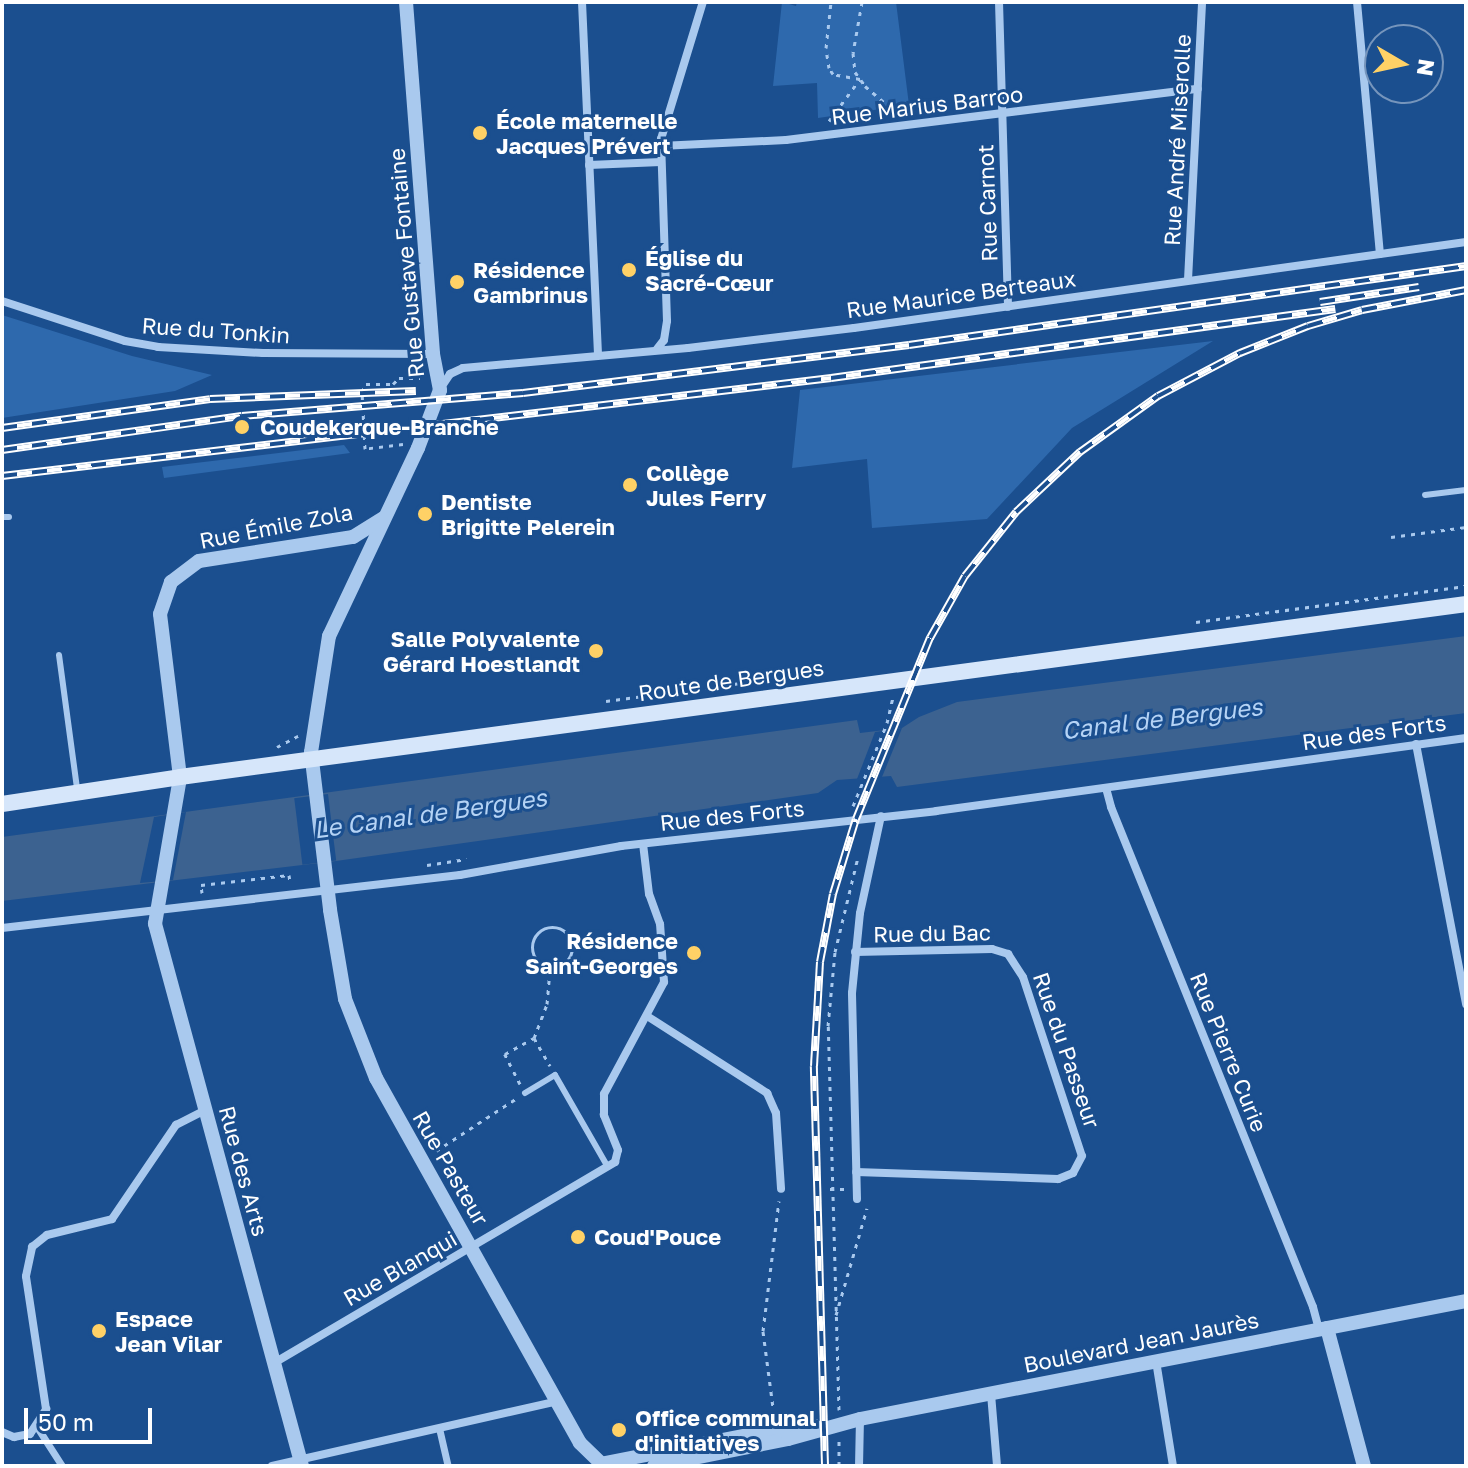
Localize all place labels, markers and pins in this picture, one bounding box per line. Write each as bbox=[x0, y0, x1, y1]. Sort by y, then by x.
place label: École maternelle Jacques Prévert bbox=[496, 107, 677, 158]
marker: École maternelle Jacques Prévert bbox=[471, 124, 489, 142]
place label: Église du Sacré-Cœur bbox=[645, 244, 774, 296]
place label: Résidence Gambrinus bbox=[473, 256, 588, 308]
marker: Église du Sacré-Cœur bbox=[620, 261, 638, 279]
marker: Résidence Gambrinus bbox=[448, 273, 466, 291]
place label: Coudekerque-Branche bbox=[260, 414, 499, 440]
marker: Coudekerque-Branche bbox=[231, 416, 253, 438]
place label: Collège Jules Ferry bbox=[646, 459, 766, 510]
marker: Collège Jules Ferry bbox=[621, 476, 639, 494]
place label: Dentiste Brigitte Pelerein bbox=[441, 488, 615, 540]
marker: Dentiste Brigitte Pelerein bbox=[416, 505, 434, 523]
place label: Salle Polyvalente Gérard Hoestlandt bbox=[383, 625, 580, 676]
marker: Salle Polyvalente Gérard Hoestlandt bbox=[587, 642, 605, 660]
place label: Résidence Saint-Georges bbox=[525, 927, 678, 978]
marker: Résidence Saint-Georges bbox=[685, 944, 703, 962]
place label: Coud'Pouce bbox=[594, 1224, 721, 1250]
marker: Coud'Pouce bbox=[569, 1228, 587, 1246]
place label: Espace Jean Vilar bbox=[115, 1305, 222, 1356]
marker: Espace Jean Vilar bbox=[90, 1322, 108, 1340]
place label: Office communal d'initiatives bbox=[635, 1404, 816, 1456]
marker: Office communal d'initiatives bbox=[610, 1421, 628, 1439]

